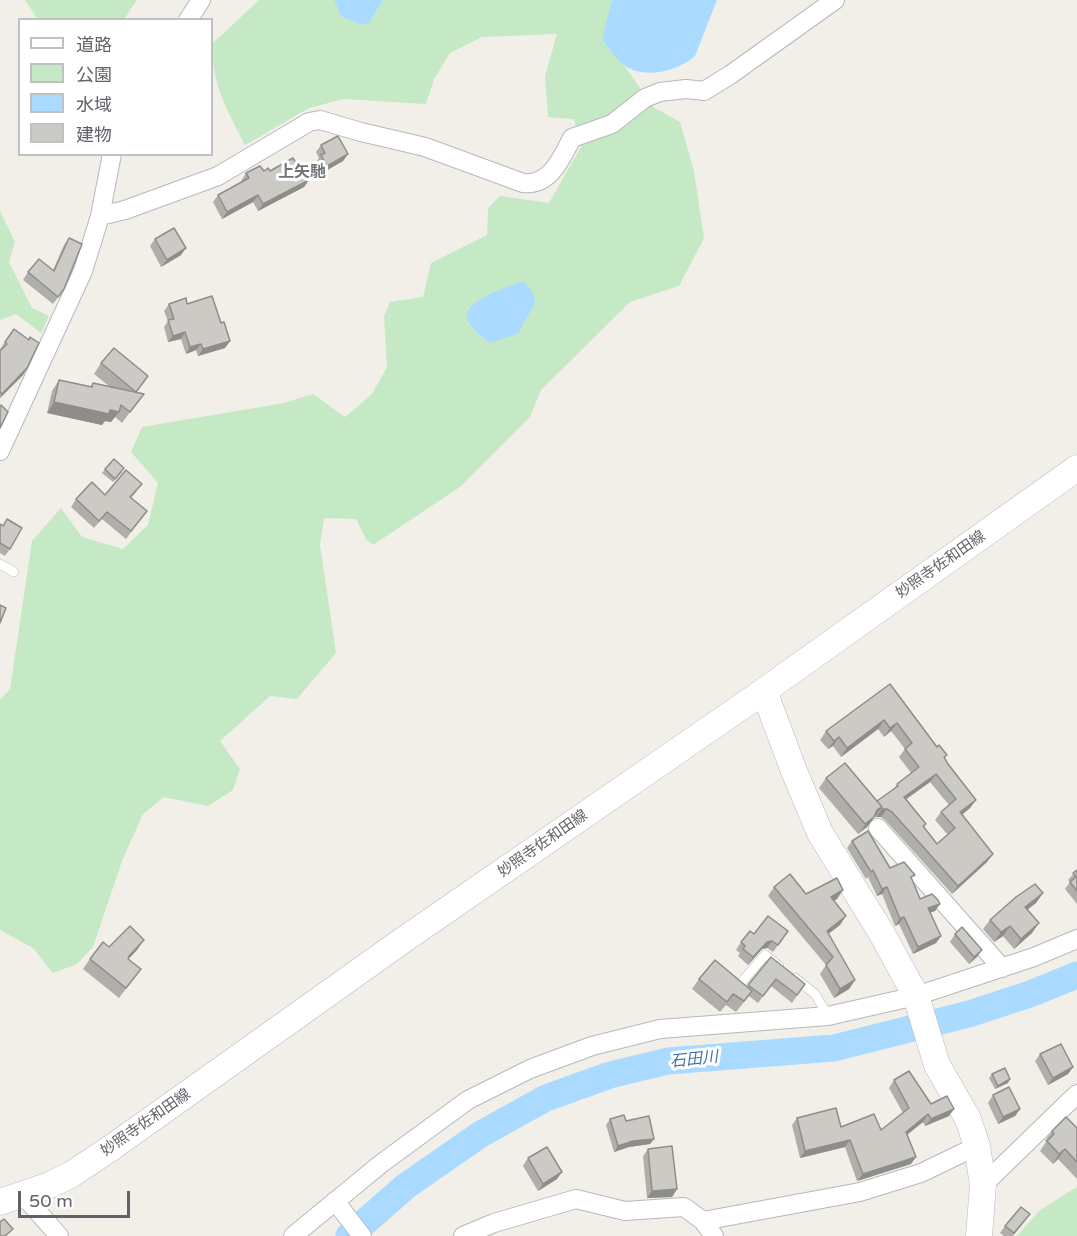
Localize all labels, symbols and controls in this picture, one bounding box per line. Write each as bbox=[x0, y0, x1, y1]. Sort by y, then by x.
legend bbox=[18, 18, 213, 156]
text: 道路 bbox=[76, 34, 112, 56]
text: 公園 bbox=[76, 64, 112, 86]
text: 水域 bbox=[76, 94, 112, 116]
text: 建物 bbox=[76, 124, 112, 146]
district label: 上矢馳 bbox=[278, 163, 326, 183]
street label: 妙照寺佐和田線 bbox=[893, 528, 989, 602]
street label: 妙照寺佐和田線 bbox=[495, 807, 591, 881]
water label: 石田川 bbox=[669, 1048, 719, 1072]
street label: 妙照寺佐和田線 bbox=[98, 1086, 194, 1160]
scale bar bbox=[21, 1179, 134, 1217]
text: 50 m bbox=[29, 1190, 73, 1212]

